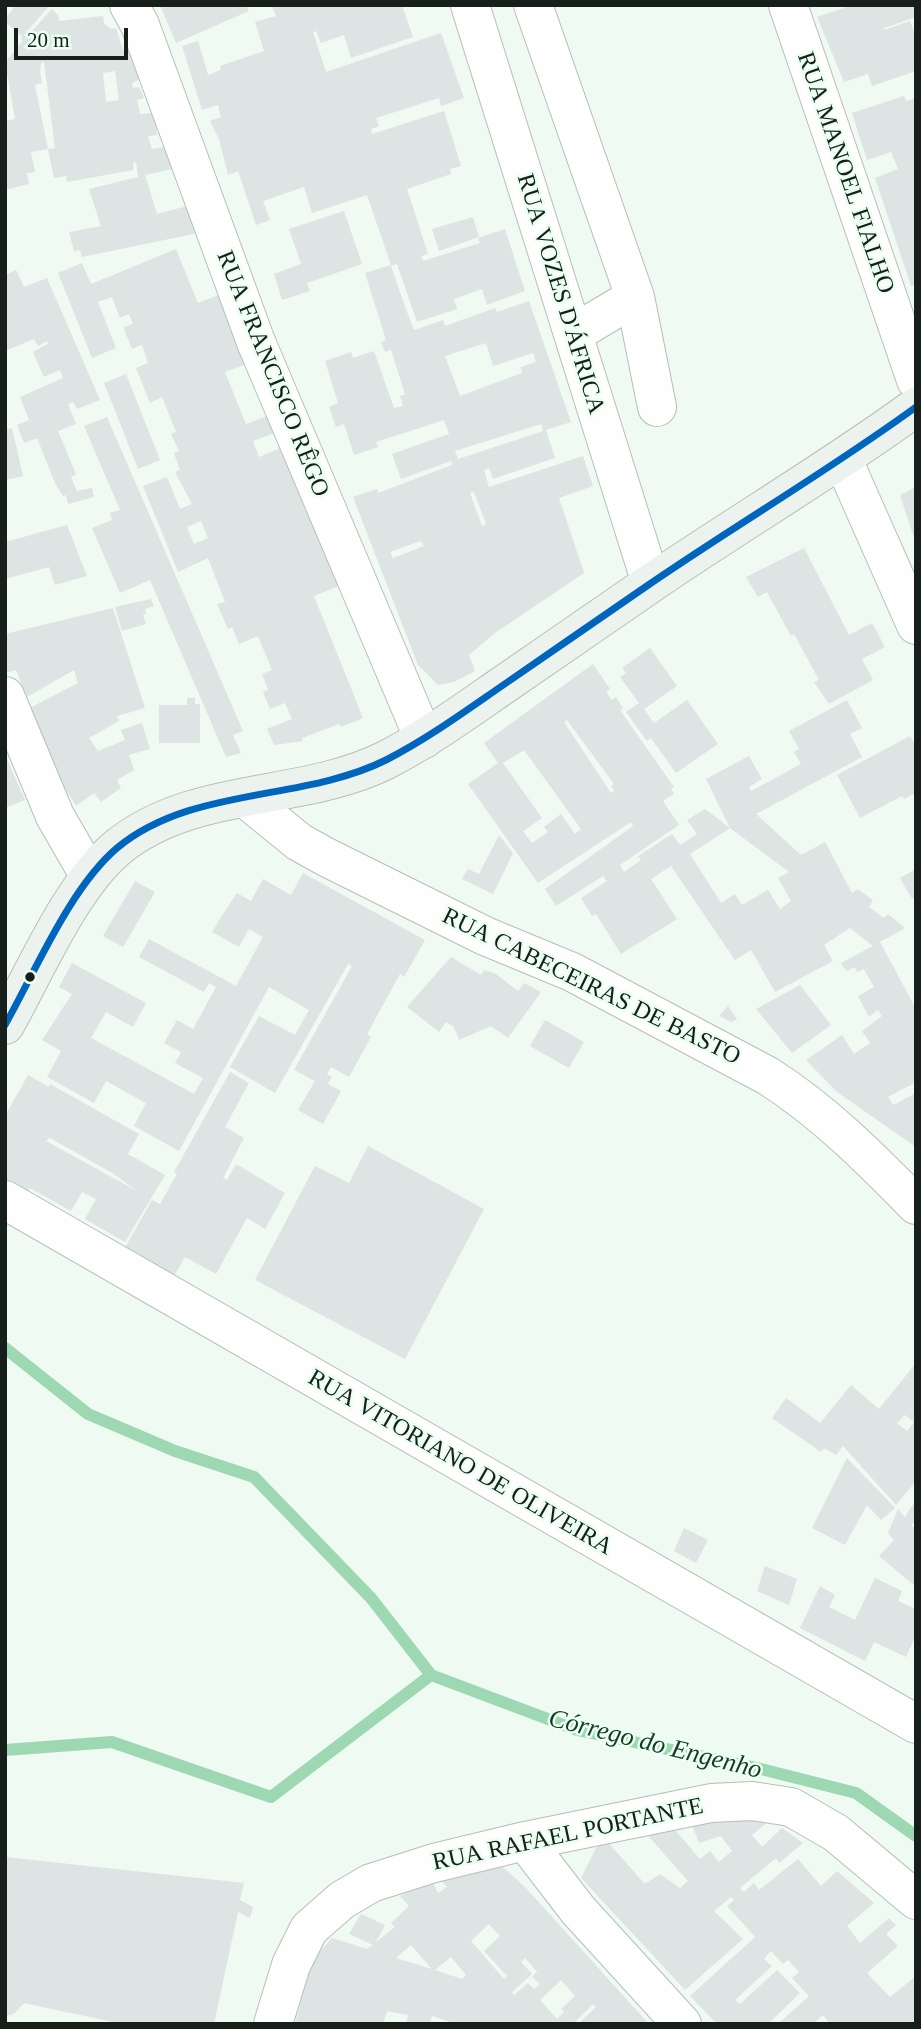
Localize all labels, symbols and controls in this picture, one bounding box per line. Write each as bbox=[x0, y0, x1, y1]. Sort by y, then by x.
scale bar bbox=[18, 14, 131, 58]
text: 20 m bbox=[27, 28, 70, 52]
street label: RUA MANOEL FIALHO bbox=[790, 49, 900, 297]
street label: RUA VOZES D'ÁFRICA bbox=[510, 170, 610, 418]
street label: RUA FRANCISCO RÊGO bbox=[209, 247, 335, 501]
street label: RUA CABECEIRAS DE BASTO bbox=[437, 902, 745, 1072]
unlabelled marker bbox=[23, 970, 37, 984]
street label: RUA VITORIANO DE OLIVEIRA bbox=[303, 1364, 617, 1562]
water label: Córrego do Engenho bbox=[545, 1703, 765, 1787]
street label: RUA RAFAEL PORTANTE bbox=[430, 1792, 706, 1878]

